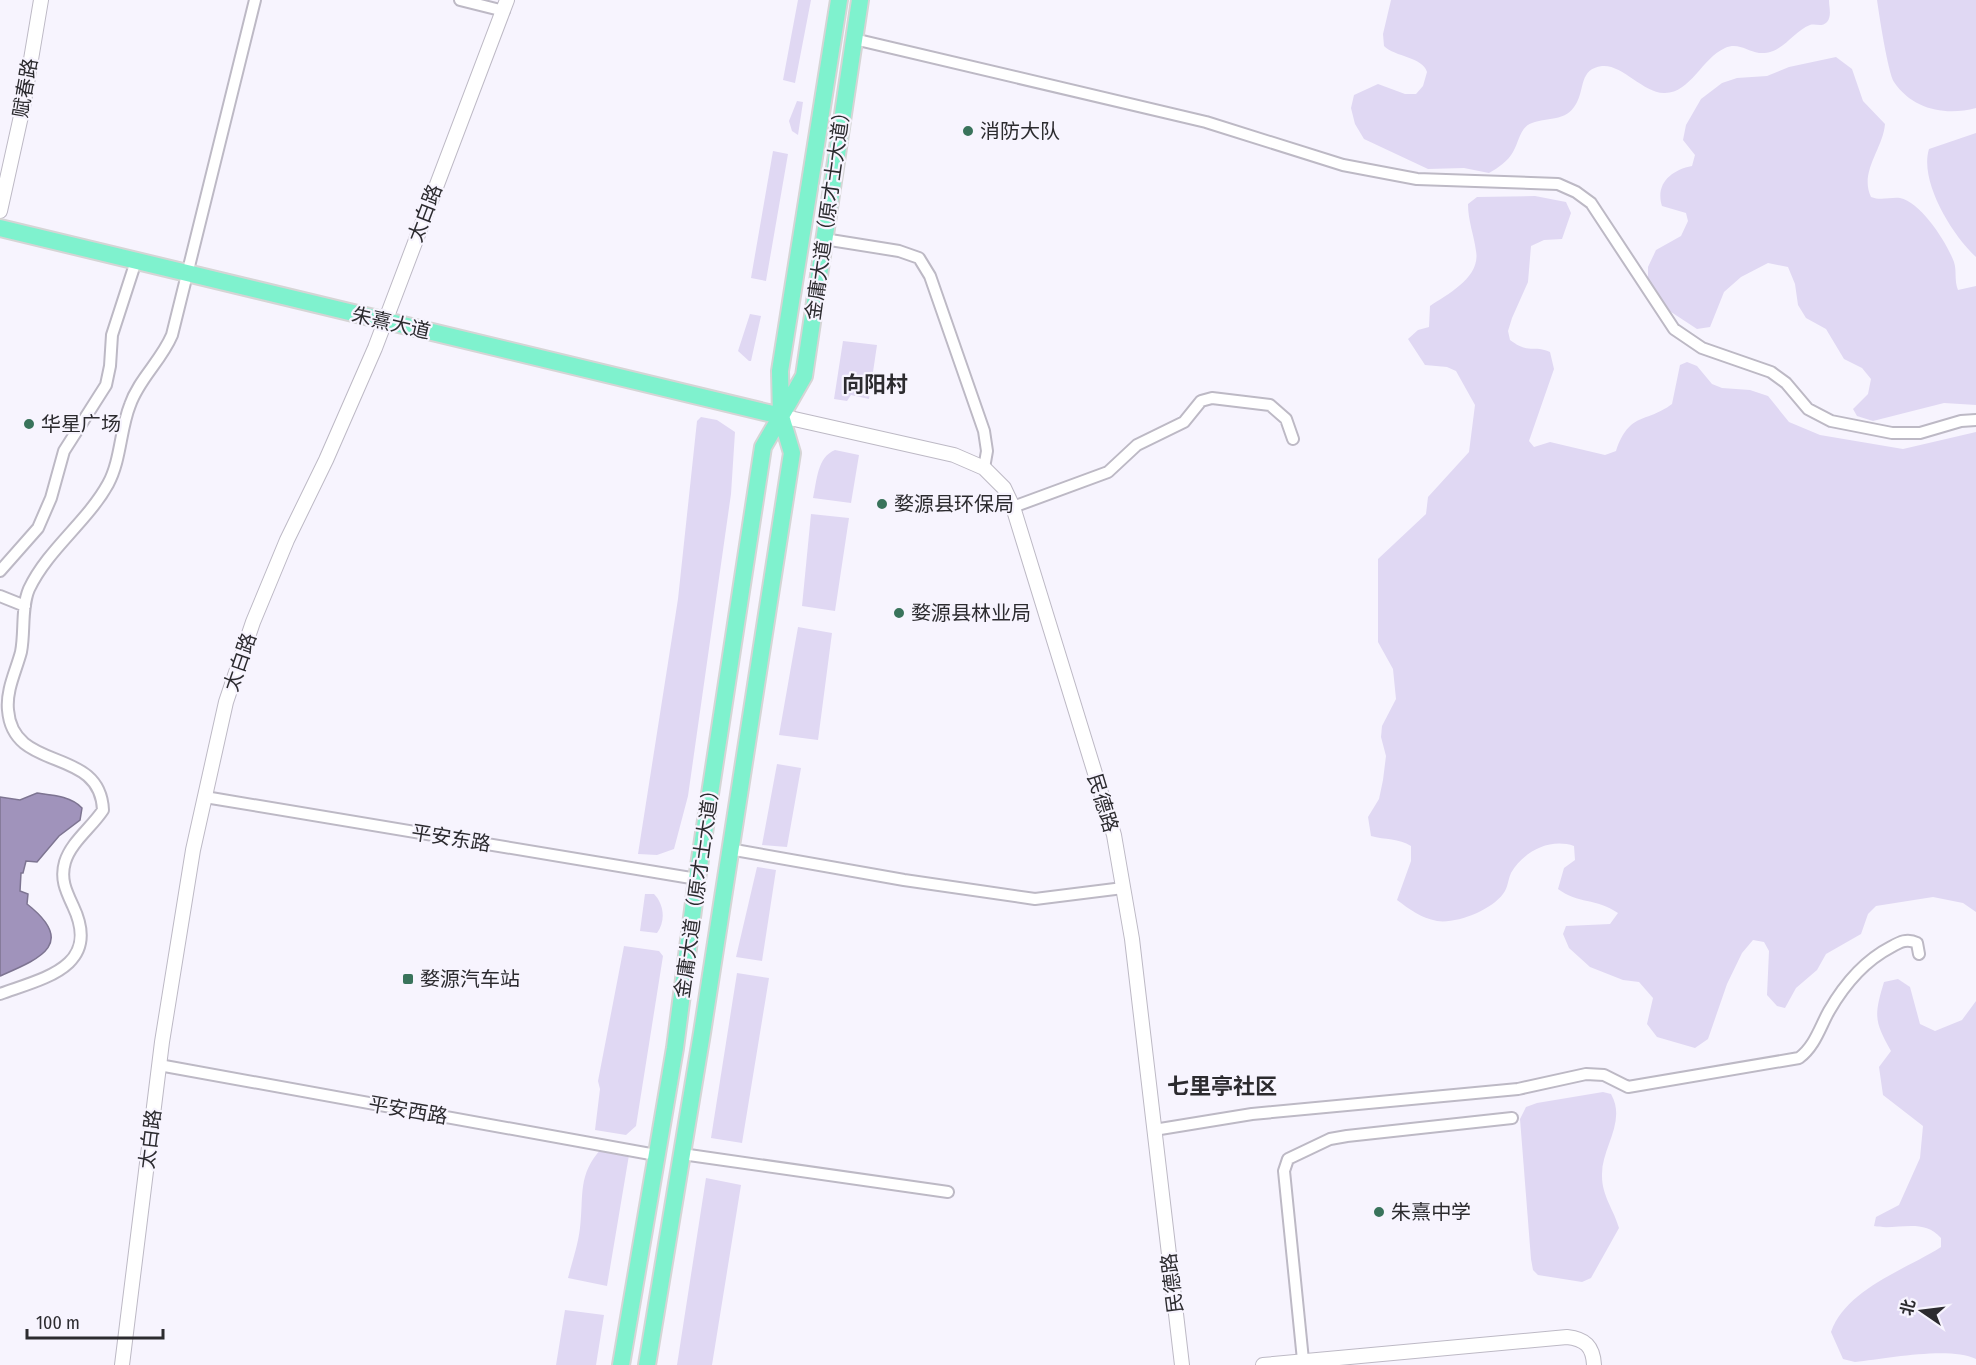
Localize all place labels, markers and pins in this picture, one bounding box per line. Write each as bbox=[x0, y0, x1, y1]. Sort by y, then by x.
place label: 消防大队 bbox=[980, 119, 1060, 143]
marker: 消防大队 bbox=[961, 124, 975, 138]
place label: 华星广场 bbox=[41, 412, 121, 436]
marker: 华星广场 bbox=[22, 417, 36, 431]
place label: 婺源县环保局 bbox=[894, 492, 1014, 516]
marker: 婺源县环保局 bbox=[875, 497, 889, 511]
place label: 婺源县林业局 bbox=[911, 601, 1031, 625]
marker: 婺源县林业局 bbox=[892, 606, 906, 620]
place label: 婺源汽车站 bbox=[420, 967, 520, 991]
marker: 婺源汽车站 bbox=[401, 972, 415, 986]
place label: 朱熹中学 bbox=[1391, 1200, 1471, 1224]
marker: 朱熹中学 bbox=[1372, 1205, 1386, 1219]

